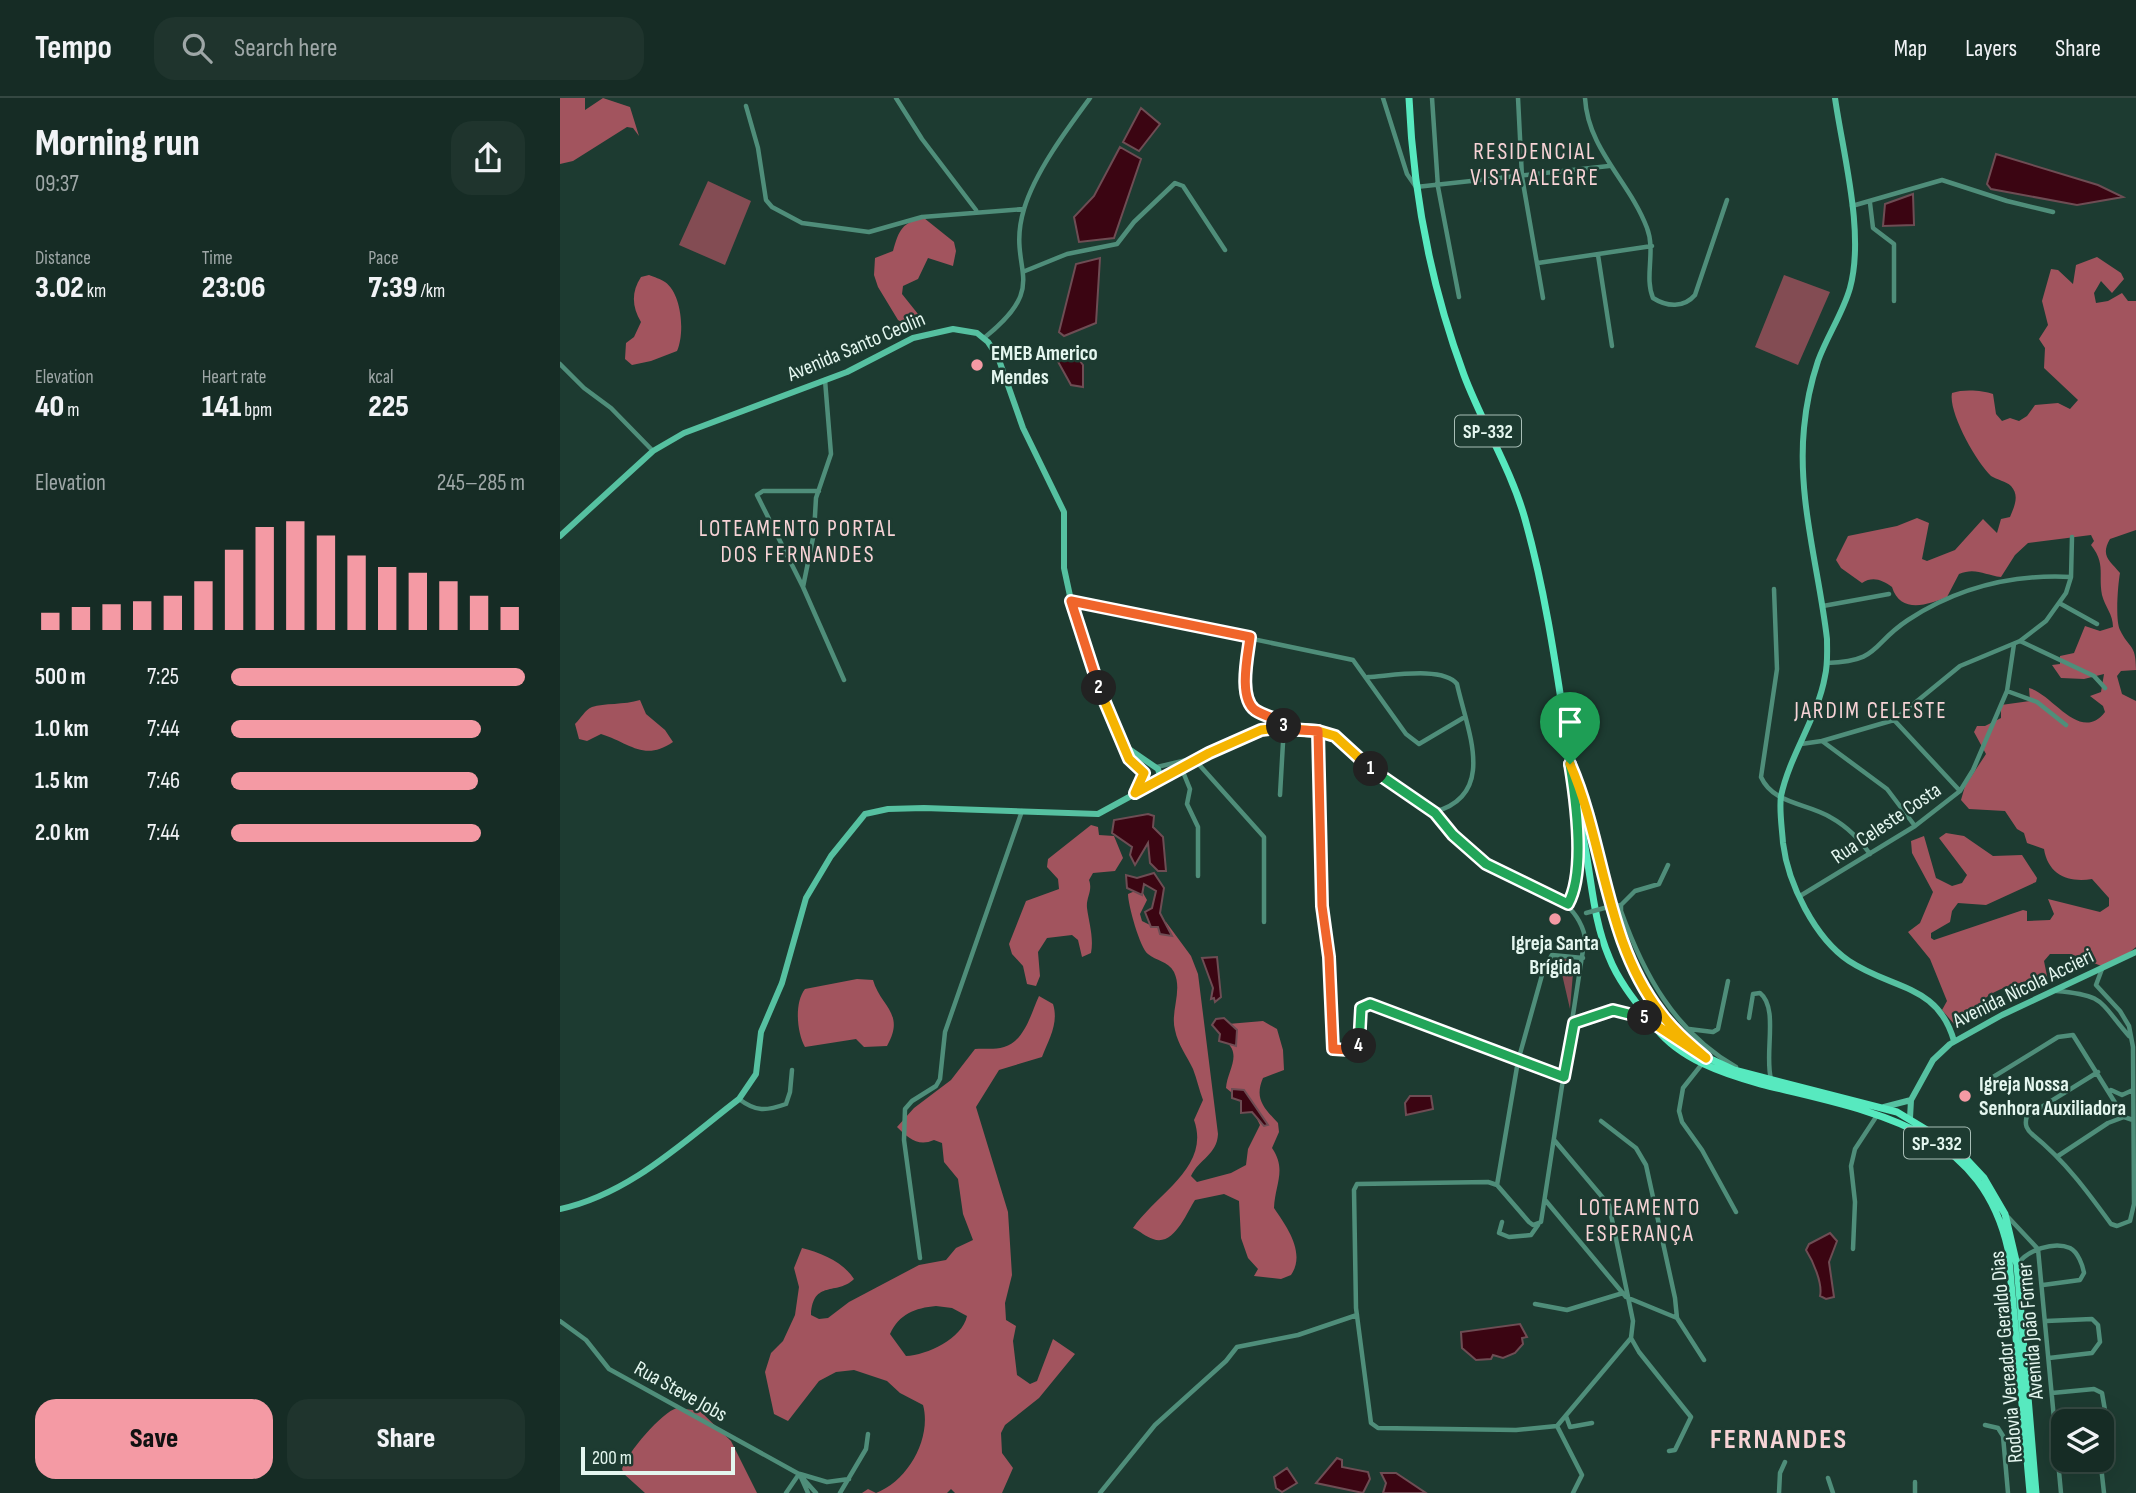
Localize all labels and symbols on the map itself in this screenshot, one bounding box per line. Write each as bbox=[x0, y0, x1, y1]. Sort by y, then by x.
district label: RESIDENCIAL VISTA ALEGRE bbox=[1470, 138, 1600, 192]
street label: Avenida Santo Ceolin bbox=[783, 306, 929, 387]
place label: EMEB Americo Mendes bbox=[991, 341, 1098, 390]
marker: EMEB Americo Mendes bbox=[969, 357, 985, 373]
road number: SP-332 bbox=[1455, 416, 1521, 446]
district label: LOTEAMENTO PORTAL DOS FERNANDES bbox=[699, 515, 897, 569]
pin: 2 bbox=[1082, 670, 1116, 706]
pin bbox=[1540, 692, 1600, 764]
district label: JARDIM CELESTE bbox=[1793, 697, 1948, 725]
pin: 3 bbox=[1266, 708, 1302, 744]
pin: 1 bbox=[1354, 752, 1388, 786]
street label: Rua Celeste Costa bbox=[1827, 778, 1946, 869]
marker: Igreja Santa Brígida bbox=[1547, 911, 1563, 927]
place label: Igreja Santa Brígida bbox=[1511, 931, 1599, 980]
street label: Avenida Nicola Accieri bbox=[1948, 944, 2098, 1034]
pin: 5 bbox=[1628, 1000, 1662, 1035]
pin: 4 bbox=[1342, 1028, 1376, 1063]
place label: Igreja Nossa Senhora Auxiliadora bbox=[1979, 1072, 2126, 1121]
marker: Igreja Nossa Senhora Auxiliadora bbox=[1957, 1088, 1973, 1104]
road number: SP-332 bbox=[1904, 1128, 1970, 1158]
district label: LOTEAMENTO ESPERANÇA bbox=[1579, 1194, 1701, 1248]
street label: Rodovia Vereador Geraldo Dias bbox=[1985, 1250, 2028, 1464]
street label: Avenida João Forner bbox=[2012, 1262, 2049, 1401]
street label: Rua Steve Jobs bbox=[630, 1356, 732, 1427]
district label: FERNANDES bbox=[1710, 1423, 1848, 1456]
scale bar bbox=[581, 1444, 735, 1476]

